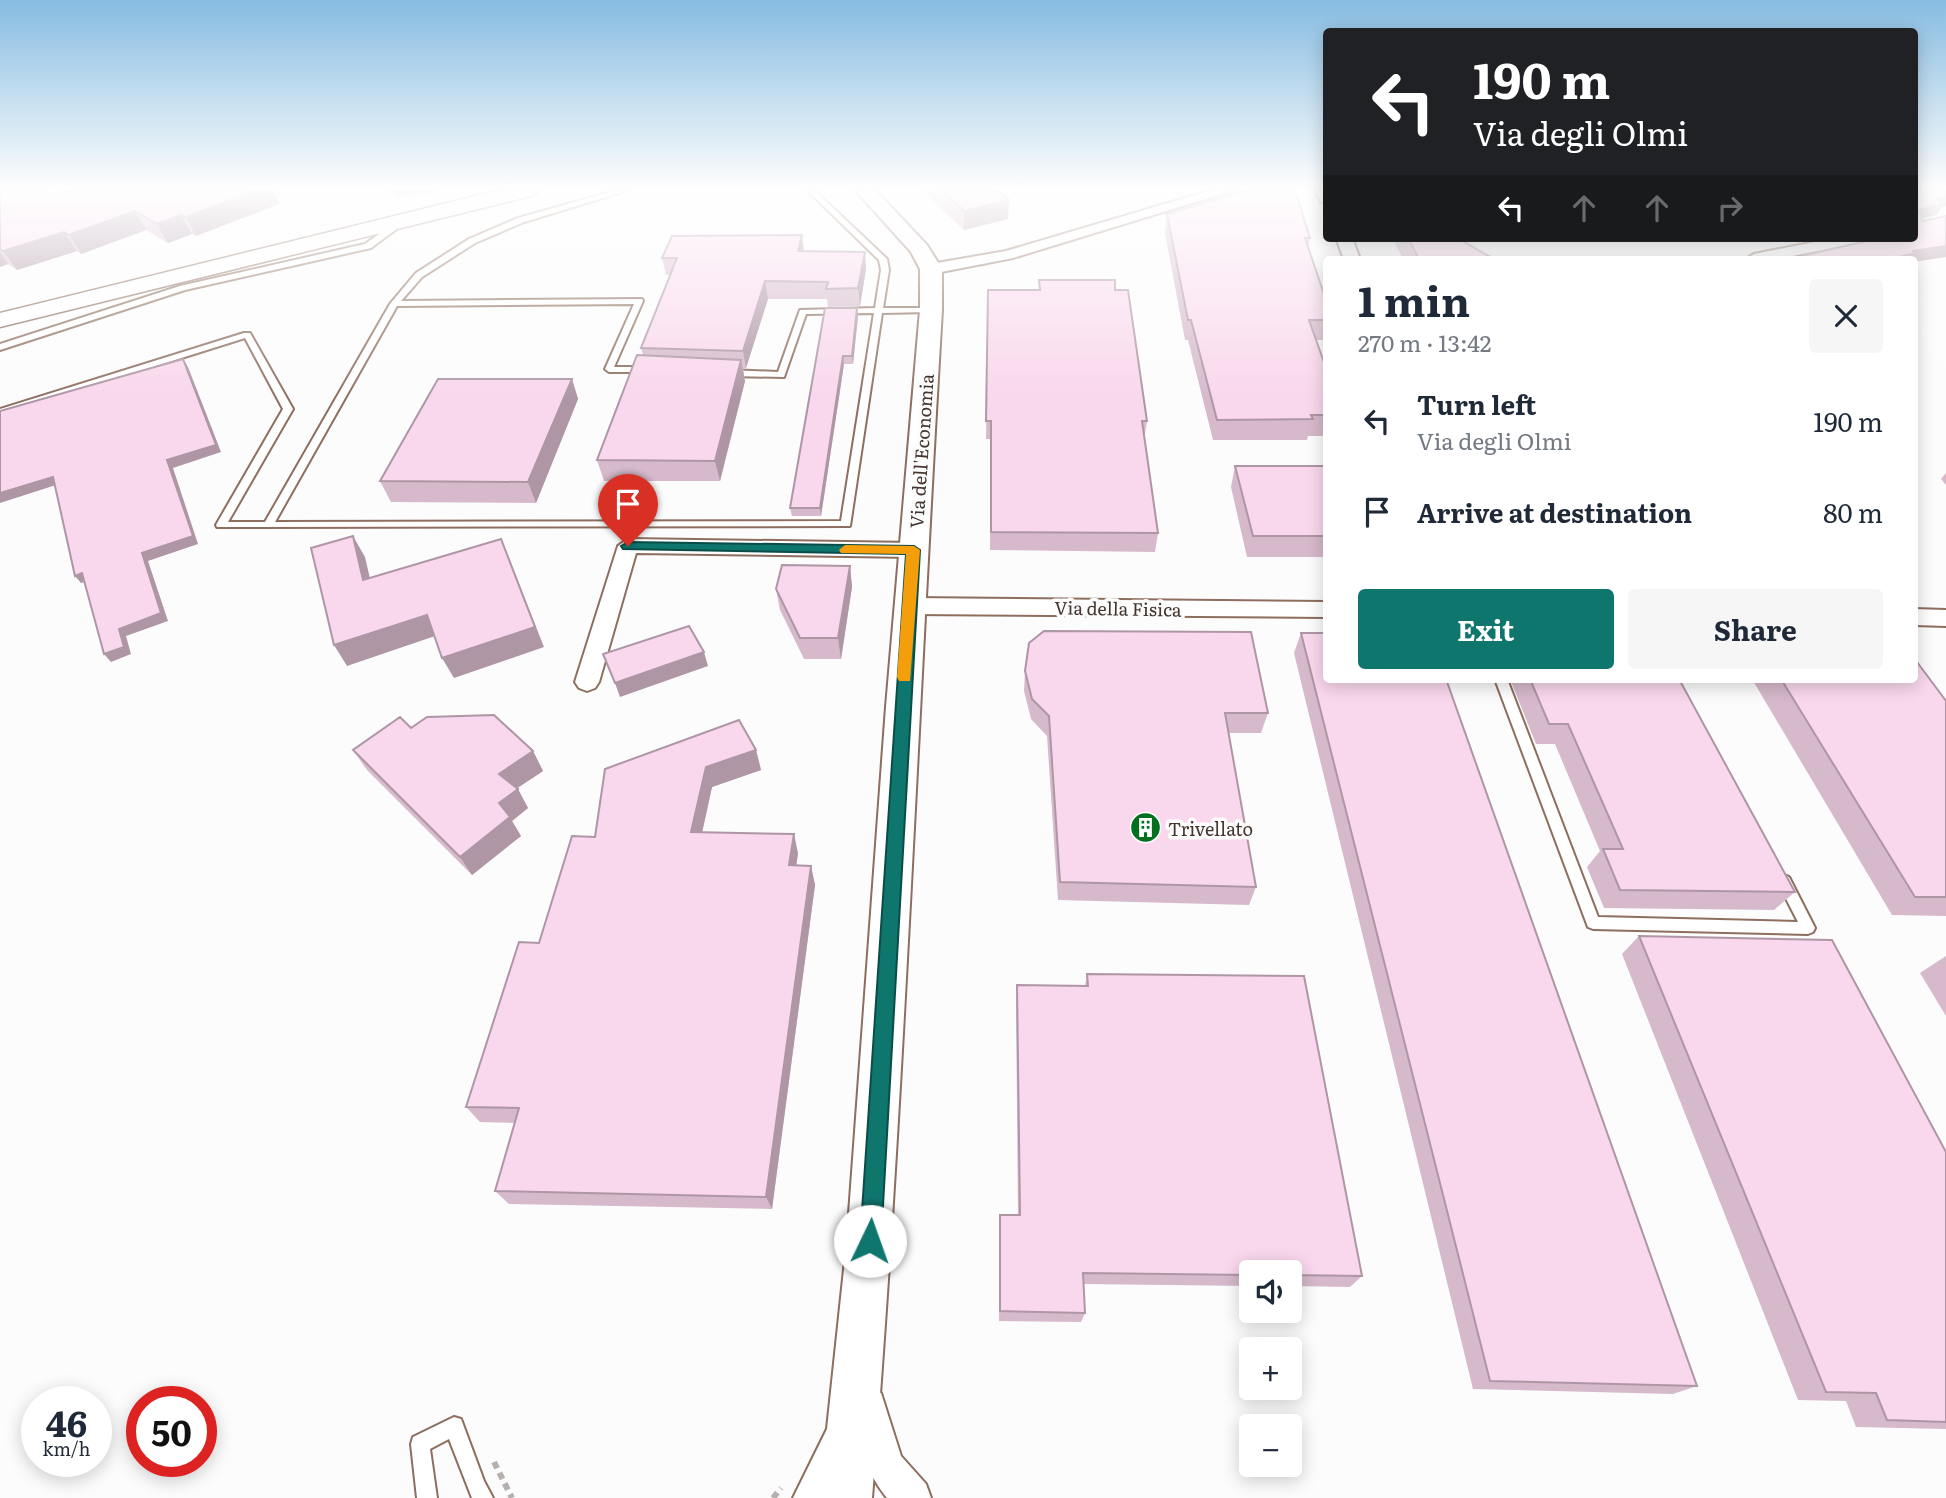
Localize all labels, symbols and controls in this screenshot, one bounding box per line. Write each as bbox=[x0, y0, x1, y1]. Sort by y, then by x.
text: 190 m bbox=[1473, 41, 1610, 114]
icon: left bbox=[1358, 56, 1449, 147]
text: Via degli Olmi bbox=[1473, 108, 1688, 156]
icon: left bbox=[1492, 189, 1530, 227]
icon: ahead bbox=[1565, 189, 1603, 227]
icon: ahead bbox=[1638, 189, 1676, 227]
icon: right bbox=[1711, 189, 1749, 227]
text: 1 min bbox=[1358, 268, 1470, 330]
button: close bbox=[1809, 279, 1883, 353]
text: 270 m · 13:42 bbox=[1358, 325, 1492, 359]
street label: Via dell'Economia bbox=[902, 373, 940, 529]
text: Turn left bbox=[1417, 384, 1536, 423]
text: 190 m bbox=[1813, 401, 1883, 440]
icon: left bbox=[1358, 402, 1396, 440]
text: Via degli Olmi bbox=[1417, 423, 1571, 457]
pin bbox=[598, 474, 658, 546]
icon: arrive bbox=[609, 485, 647, 523]
text: Arrive at destination bbox=[1417, 492, 1692, 531]
text: 80 m bbox=[1823, 492, 1883, 531]
icon: arrive bbox=[1358, 493, 1396, 531]
button: Exit bbox=[1358, 589, 1614, 669]
button: Share bbox=[1628, 589, 1883, 669]
street label: Via della Fisica bbox=[1054, 593, 1182, 623]
building icon: Trivellato bbox=[1128, 811, 1162, 845]
place label: Trivellato bbox=[1168, 815, 1253, 842]
position arrow bbox=[833, 1204, 907, 1278]
map controls bbox=[1239, 1260, 1302, 1477]
button: sound bbox=[1239, 1260, 1302, 1323]
button: + bbox=[1239, 1337, 1302, 1400]
speed limit sign: 50 bbox=[126, 1386, 217, 1477]
text: 46 bbox=[46, 1396, 87, 1448]
button: − bbox=[1239, 1414, 1302, 1477]
text: km/h bbox=[43, 1435, 90, 1462]

